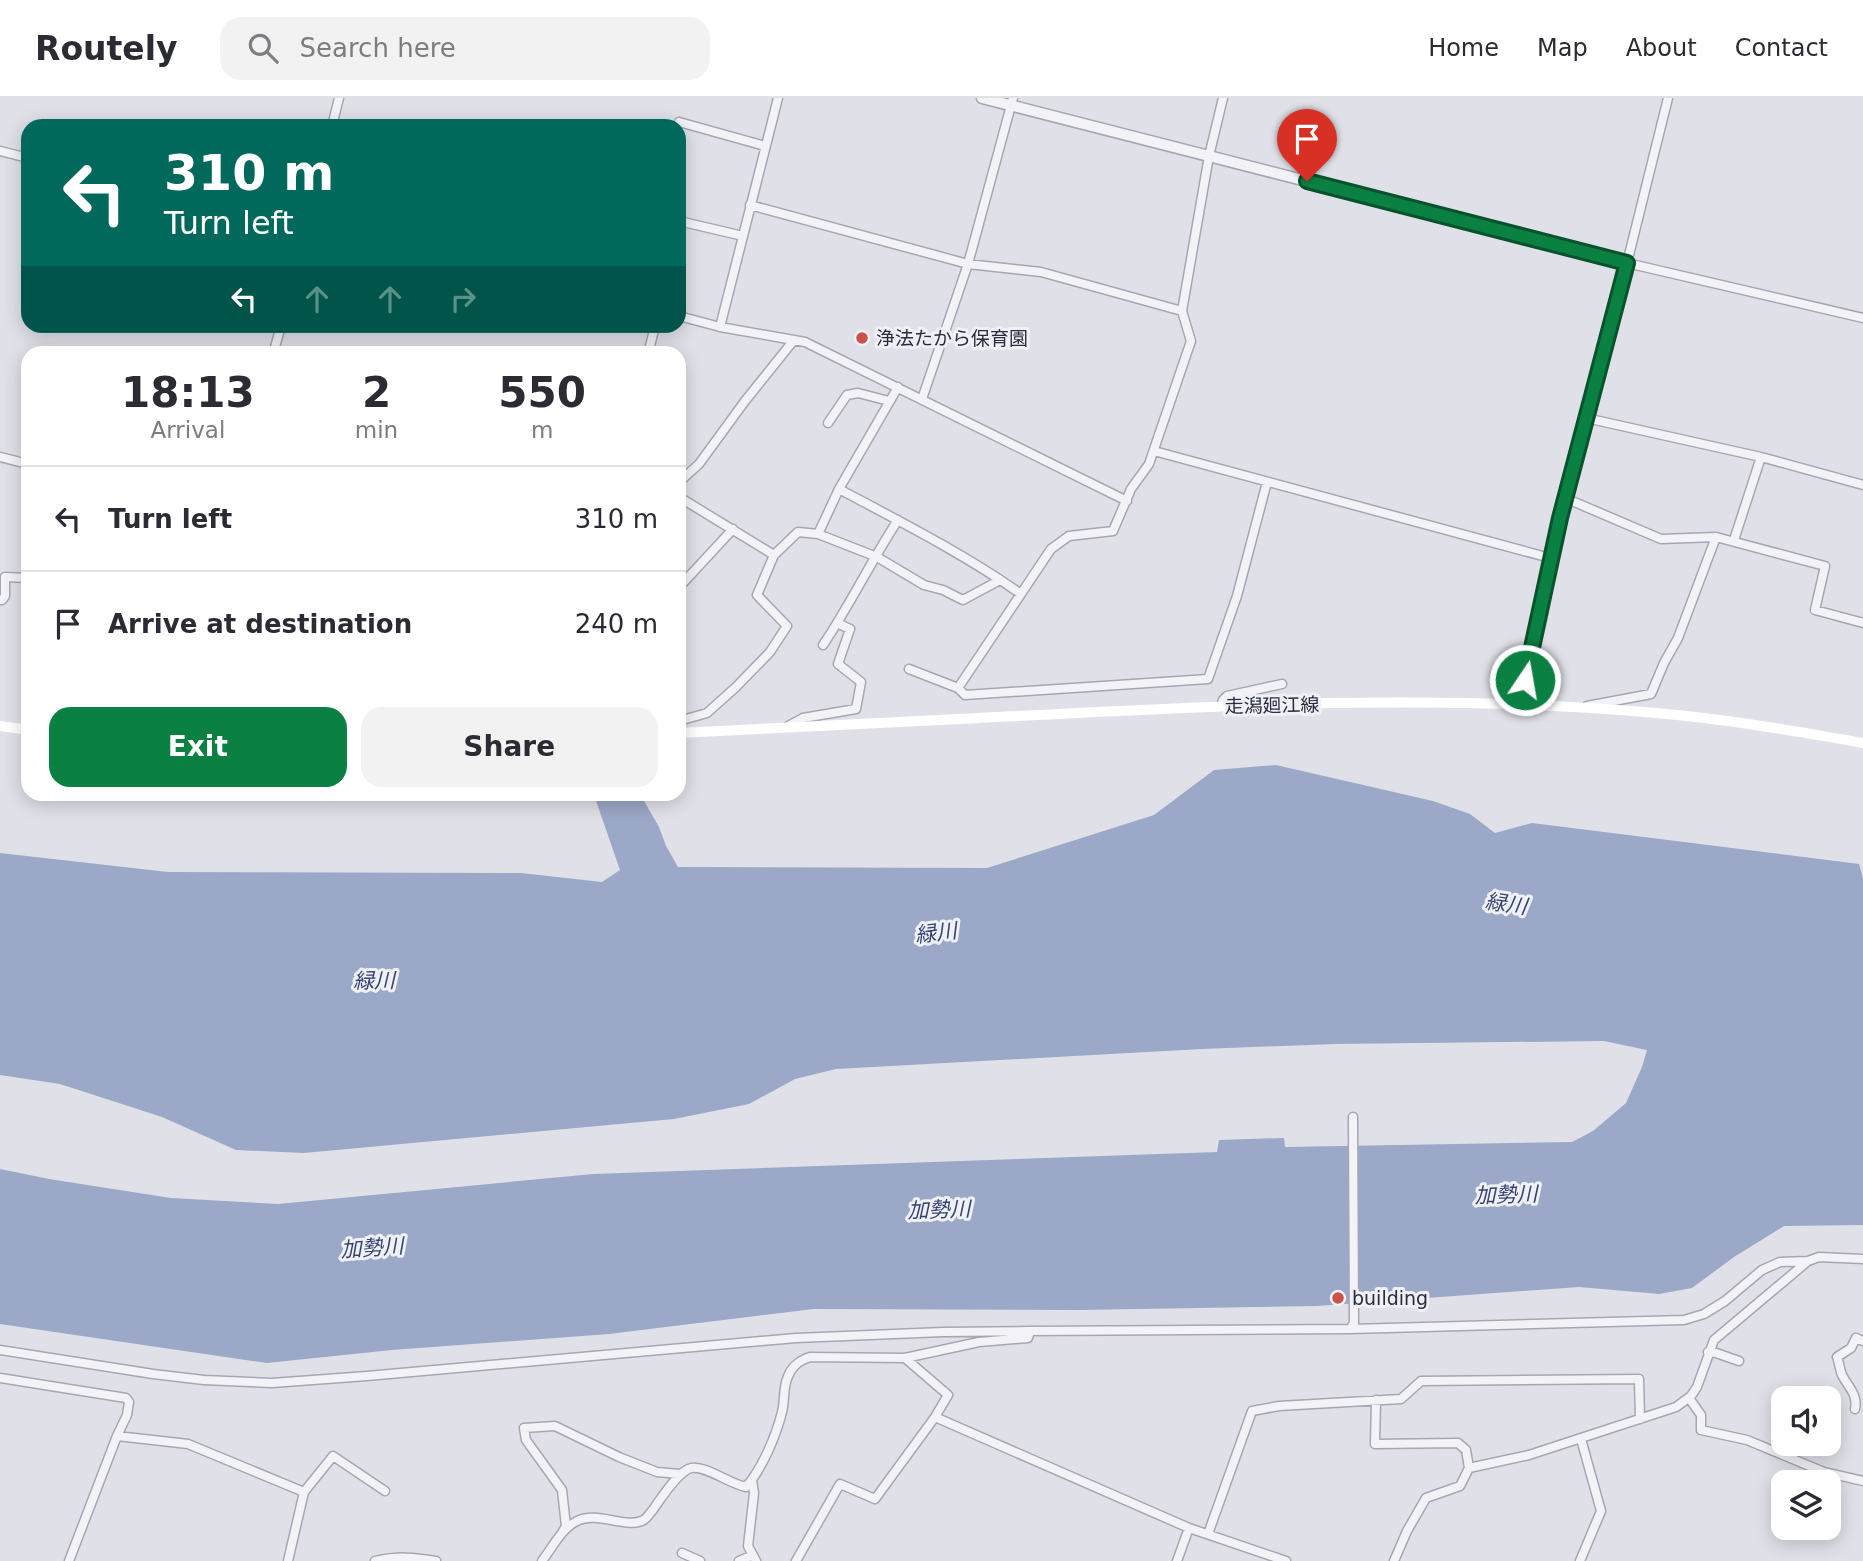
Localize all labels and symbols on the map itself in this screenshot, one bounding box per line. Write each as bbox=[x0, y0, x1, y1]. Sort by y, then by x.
pin bbox=[1277, 109, 1337, 181]
place label: 浄法たから保育園 bbox=[876, 327, 1028, 349]
marker: 浄法たから保育園 bbox=[854, 330, 870, 346]
position arrow bbox=[1488, 643, 1562, 717]
street label: 走潟廻江線 bbox=[1224, 693, 1320, 717]
water label: 緑川 bbox=[1484, 889, 1530, 919]
water label: 緑川 bbox=[914, 918, 960, 947]
water label: 緑川 bbox=[353, 969, 397, 993]
water label: 加勢川 bbox=[1474, 1182, 1540, 1208]
water label: 加勢川 bbox=[907, 1197, 973, 1223]
water label: 加勢川 bbox=[340, 1234, 406, 1262]
place label: building bbox=[1352, 1287, 1428, 1309]
marker: building bbox=[1330, 1290, 1346, 1306]

